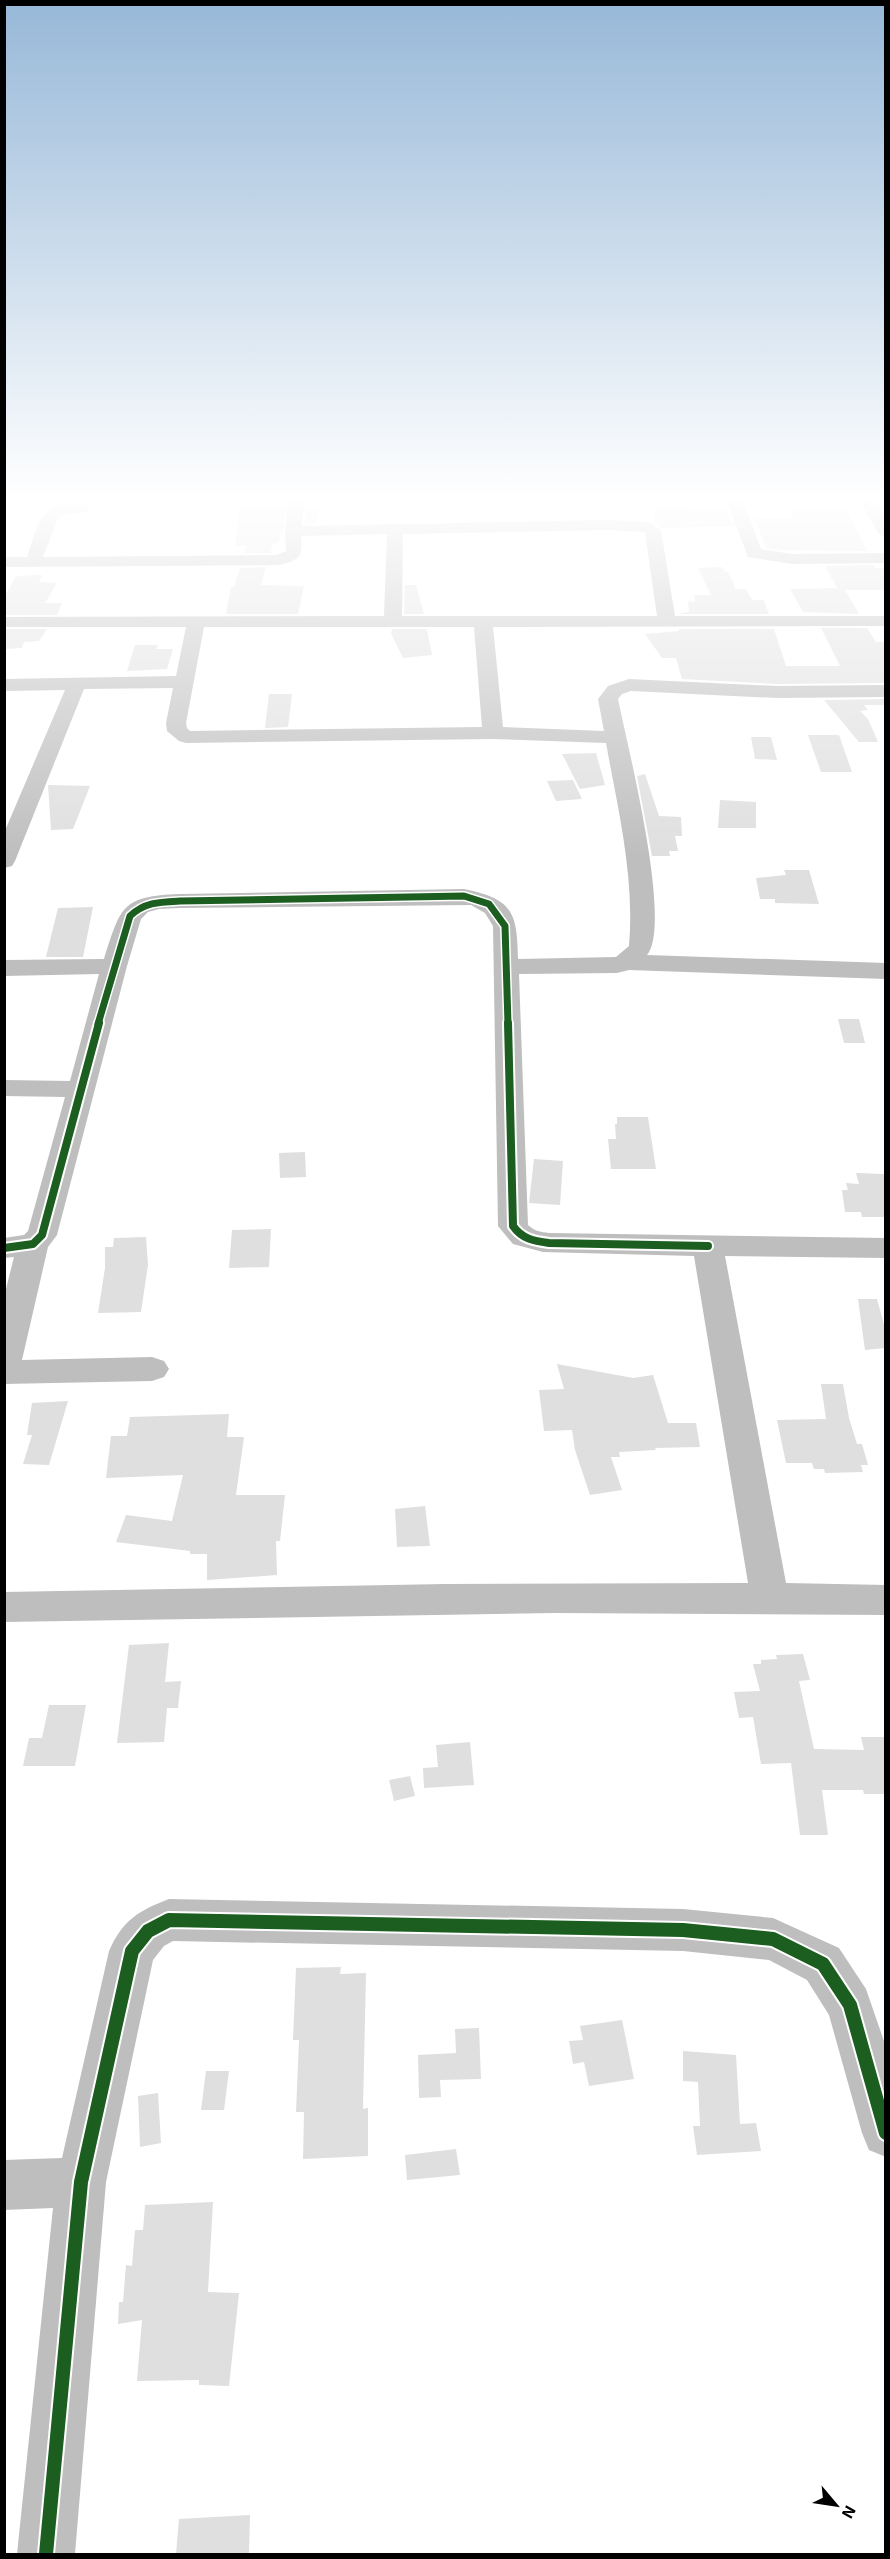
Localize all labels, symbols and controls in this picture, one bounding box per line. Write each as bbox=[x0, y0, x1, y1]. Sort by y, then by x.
north arrow bbox=[806, 2475, 866, 2535]
text: N bbox=[838, 2503, 861, 2522]

